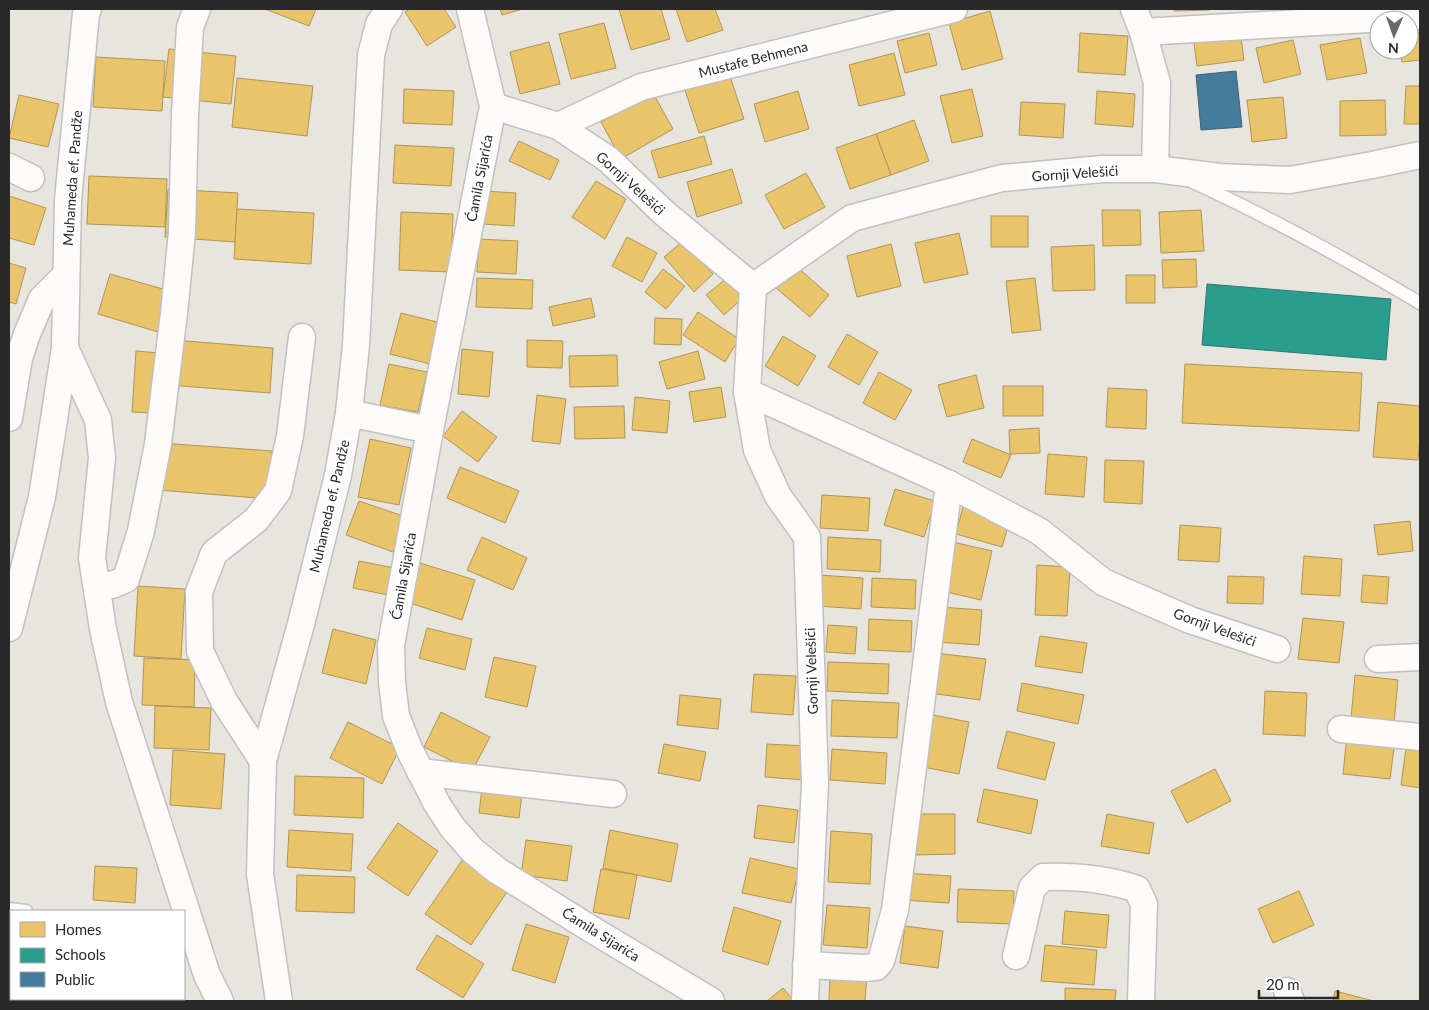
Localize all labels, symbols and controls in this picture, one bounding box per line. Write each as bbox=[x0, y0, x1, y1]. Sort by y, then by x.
north arrow bbox=[1369, 10, 1419, 60]
street label: Mustafe Behmena bbox=[697, 37, 809, 81]
text: N bbox=[1388, 40, 1399, 57]
street label: Muhameda ef. Pandže bbox=[59, 110, 85, 246]
street label: Ćamila Sijarića bbox=[462, 133, 496, 223]
street label: Gornji Velešići bbox=[593, 148, 669, 218]
street label: Gornji Velešići bbox=[1031, 161, 1119, 185]
street label: Muhameda ef. Pandže bbox=[305, 438, 353, 574]
street label: Ćamila Sijarića bbox=[387, 531, 419, 621]
street label: Gornji Velešići bbox=[1171, 604, 1259, 650]
street label: Gornji Velešići bbox=[801, 627, 821, 715]
street label: Ćamila Sijarića bbox=[559, 903, 643, 965]
legend bbox=[10, 910, 185, 1000]
text: Homes bbox=[55, 920, 101, 938]
text: Schools bbox=[55, 945, 106, 963]
scale bar bbox=[1259, 968, 1338, 1000]
text: Public bbox=[55, 970, 95, 988]
text: 20 m bbox=[1266, 975, 1300, 993]

